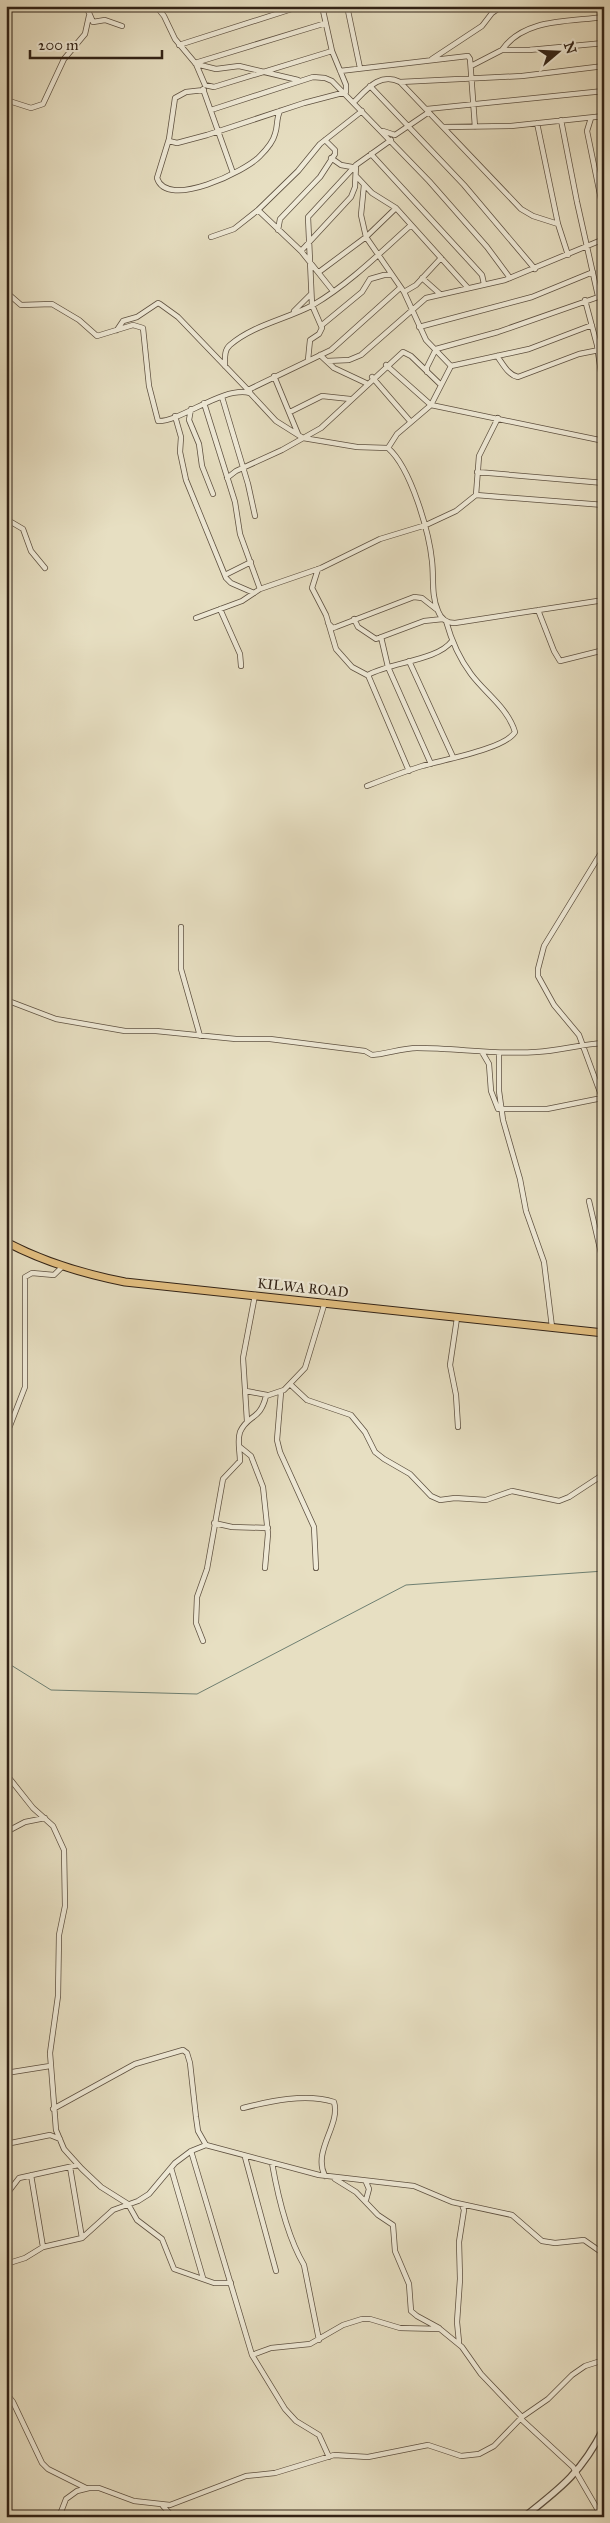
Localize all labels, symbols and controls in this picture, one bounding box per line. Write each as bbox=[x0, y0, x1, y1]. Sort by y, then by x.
scale bar bbox=[30, 28, 162, 60]
north arrow bbox=[532, 28, 582, 78]
text: 200 m bbox=[38, 36, 79, 54]
text: N bbox=[560, 40, 580, 56]
street label: KILWA ROAD bbox=[257, 1275, 349, 1301]

